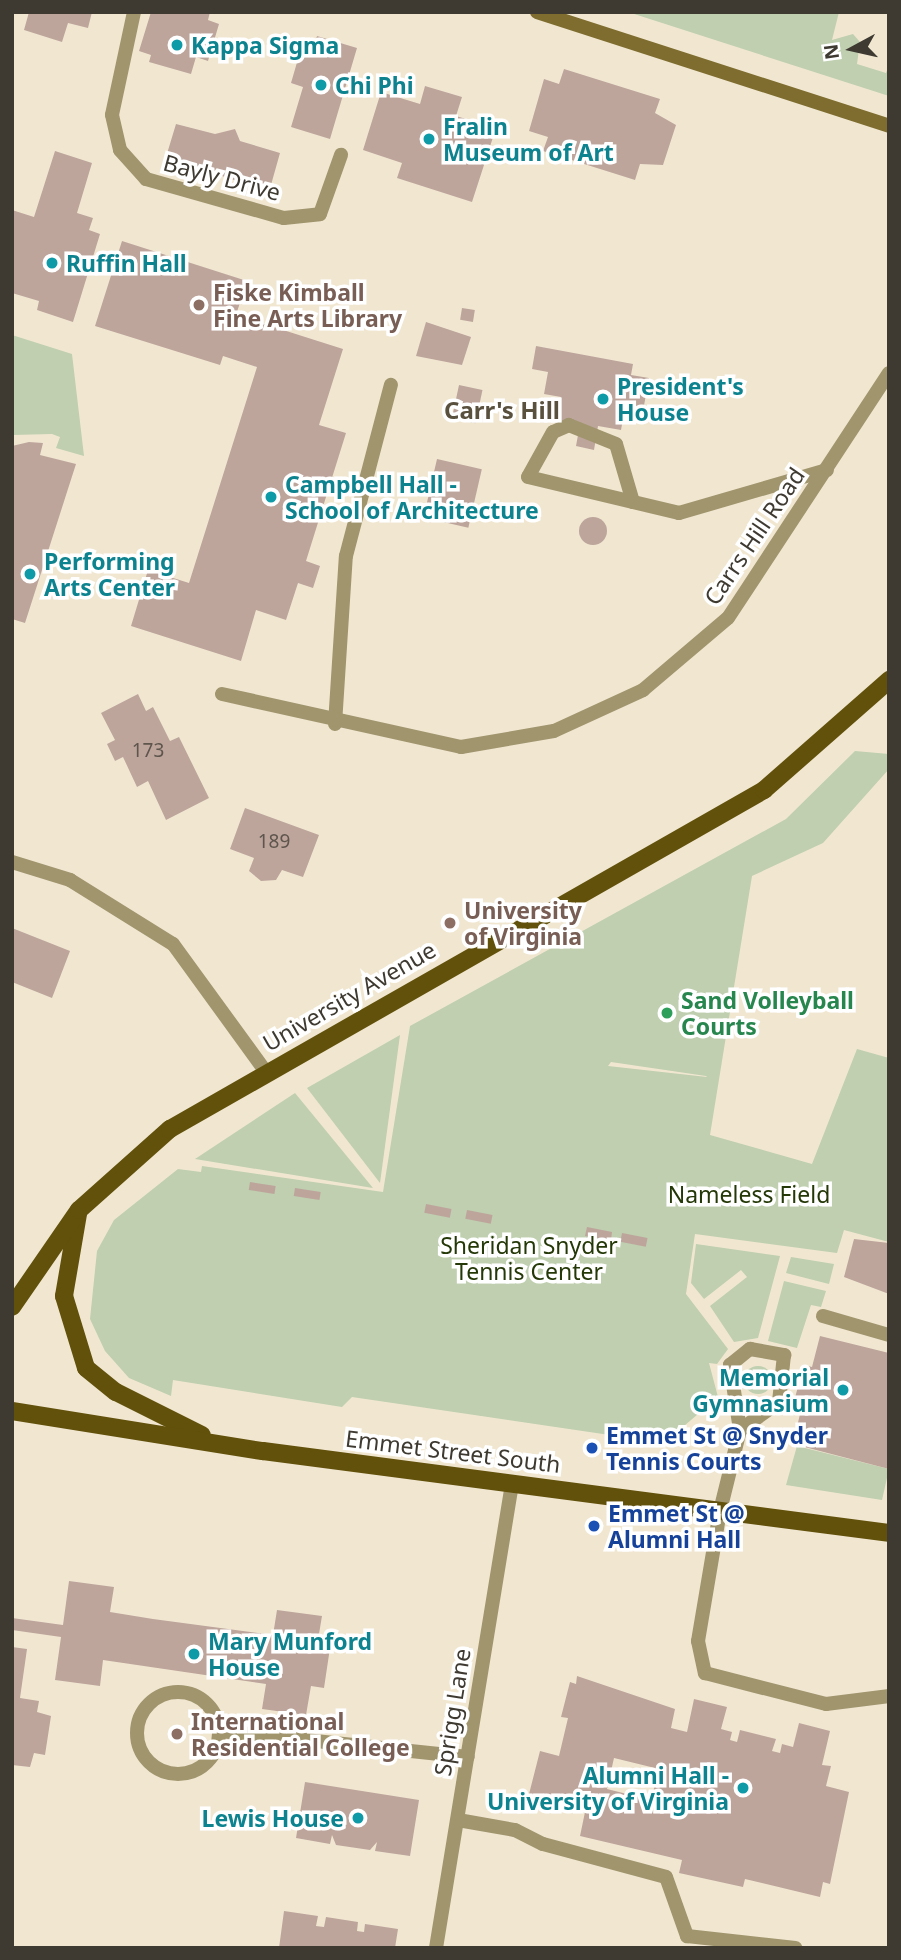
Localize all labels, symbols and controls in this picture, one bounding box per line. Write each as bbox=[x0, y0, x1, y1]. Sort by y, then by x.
north arrow bbox=[817, 14, 887, 84]
place label: Kappa Sigma bbox=[191, 31, 339, 59]
marker: Kappa Sigma bbox=[169, 37, 185, 53]
text: N bbox=[817, 42, 845, 61]
place label: Chi Phi bbox=[335, 71, 414, 99]
marker: Chi Phi bbox=[313, 77, 329, 93]
place label: Fralin Museum of Art bbox=[443, 112, 614, 166]
marker: Fralin Museum of Art bbox=[421, 131, 437, 147]
street label: Bayly Drive bbox=[160, 148, 284, 206]
place label: Ruffin Hall bbox=[66, 249, 187, 277]
marker: Ruffin Hall bbox=[44, 255, 60, 271]
place label: Fiske Kimball Fine Arts Library bbox=[213, 278, 402, 332]
marker: Fiske Kimball Fine Arts Library bbox=[191, 297, 207, 313]
place label: President's House bbox=[617, 372, 744, 426]
marker: President's House bbox=[595, 391, 611, 407]
district label: Carr's Hill bbox=[444, 396, 560, 424]
street label: Carrs Hill Road bbox=[698, 462, 810, 610]
place label: Campbell Hall - School of Architecture bbox=[285, 470, 539, 524]
marker: Campbell Hall - School of Architecture bbox=[263, 489, 279, 505]
place label: Performing Arts Center bbox=[44, 547, 175, 601]
marker: Performing Arts Center bbox=[22, 566, 38, 582]
house number: 173 bbox=[132, 740, 164, 762]
house number: 189 bbox=[258, 831, 290, 853]
place label: University of Virginia bbox=[464, 896, 582, 950]
marker: University of Virginia bbox=[442, 915, 458, 931]
street label: University Avenue bbox=[258, 935, 440, 1057]
place label: Sand Volleyball Courts bbox=[681, 986, 854, 1040]
marker: Sand Volleyball Courts bbox=[659, 1005, 675, 1021]
park label: Nameless Field bbox=[668, 1180, 830, 1208]
park label: Sheridan Snyder Tennis Center bbox=[440, 1231, 618, 1285]
place label: Memorial Gymnasium bbox=[692, 1363, 829, 1417]
marker: Memorial Gymnasium bbox=[835, 1382, 851, 1398]
place label: Emmet St @ Snyder Tennis Courts bbox=[606, 1421, 828, 1475]
street label: Emmet Street South bbox=[344, 1424, 562, 1478]
marker: Emmet St @ Snyder Tennis Courts bbox=[584, 1440, 600, 1456]
place label: Emmet St @ Alumni Hall bbox=[608, 1499, 745, 1553]
marker: Emmet St @ Alumni Hall bbox=[586, 1518, 602, 1534]
place label: Mary Munford House bbox=[208, 1627, 372, 1681]
marker: Mary Munford House bbox=[186, 1646, 202, 1662]
street label: Sprigg Lane bbox=[428, 1646, 476, 1778]
place label: International Residential College bbox=[191, 1707, 410, 1761]
marker: International Residential College bbox=[169, 1726, 185, 1742]
place label: Alumni Hall - University of Virginia bbox=[487, 1761, 729, 1815]
marker: Alumni Hall - University of Virginia bbox=[735, 1780, 751, 1796]
place label: Lewis House bbox=[202, 1804, 344, 1832]
marker: Lewis House bbox=[350, 1810, 366, 1826]

